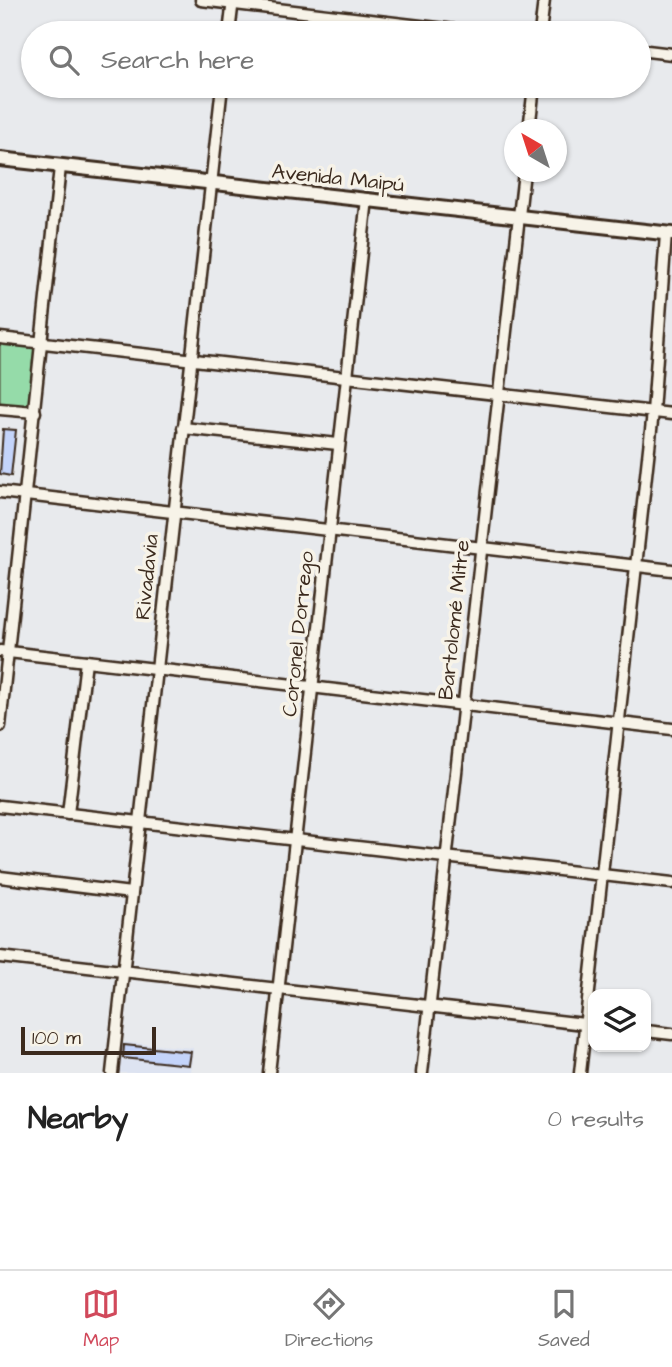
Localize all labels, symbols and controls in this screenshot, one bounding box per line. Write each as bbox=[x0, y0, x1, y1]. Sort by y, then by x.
search box bbox=[21, 21, 651, 98]
icon: search bbox=[45, 41, 83, 79]
text: Search here bbox=[101, 42, 254, 78]
north arrow bbox=[504, 119, 567, 182]
street label: Avenida Maipú bbox=[270, 157, 406, 200]
street label: Rivadavia bbox=[128, 532, 166, 621]
street label: Bartolomé Mitre bbox=[431, 539, 477, 701]
street label: Coronel Dorrego bbox=[275, 550, 323, 718]
map controls bbox=[588, 989, 651, 1052]
button: layers bbox=[588, 989, 651, 1052]
scale bar bbox=[21, 1024, 156, 1056]
text: 100 m bbox=[32, 1025, 81, 1052]
text: Nearby bbox=[28, 1098, 128, 1140]
text: 0 results bbox=[547, 1103, 644, 1135]
tab: Map bbox=[82, 1285, 120, 1354]
tab: Directions bbox=[285, 1285, 373, 1354]
tab: Saved bbox=[538, 1285, 590, 1354]

